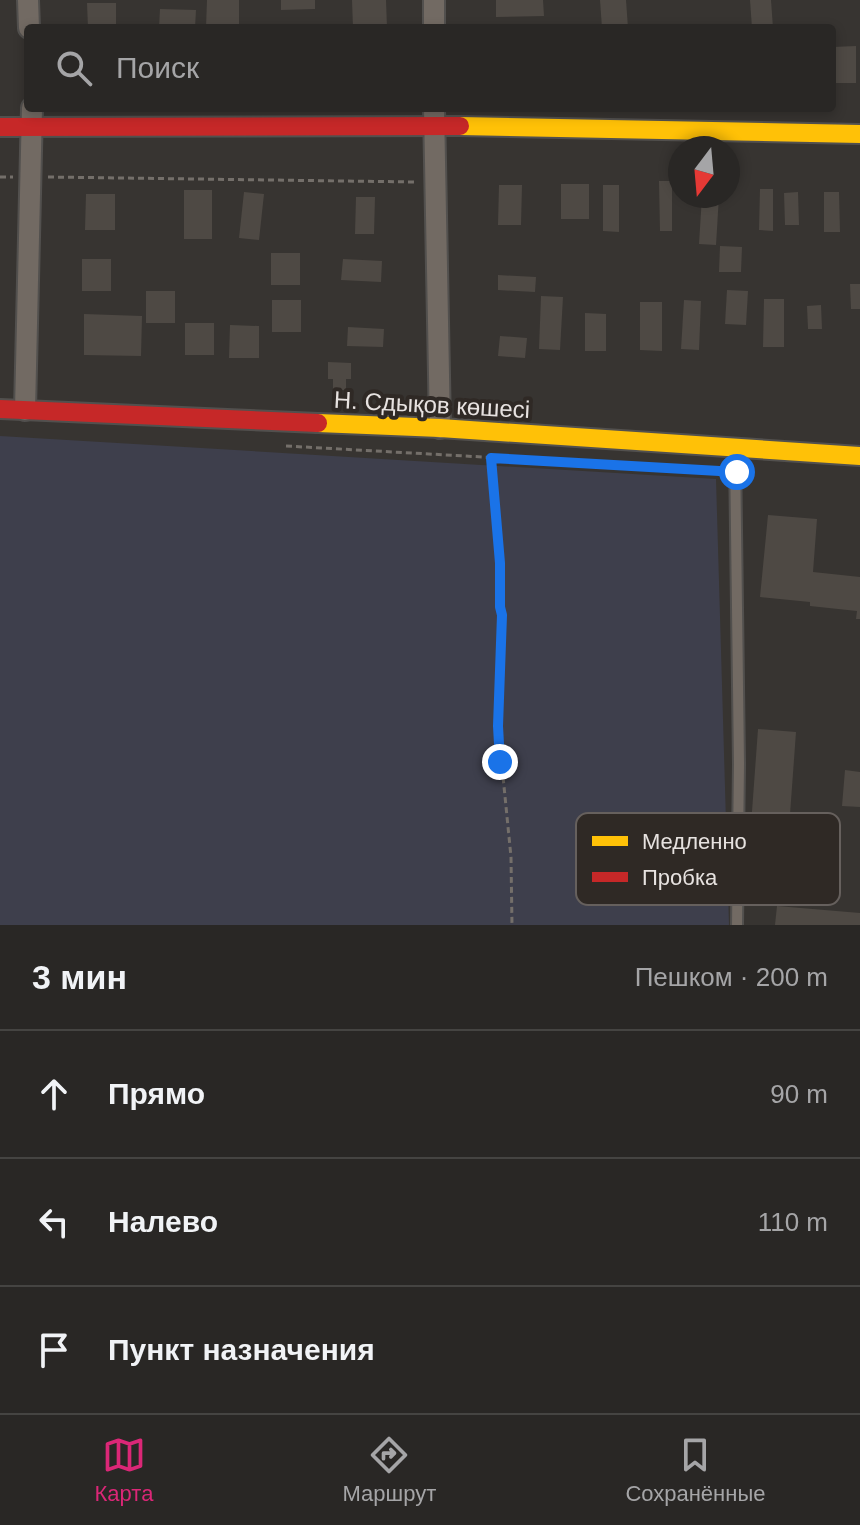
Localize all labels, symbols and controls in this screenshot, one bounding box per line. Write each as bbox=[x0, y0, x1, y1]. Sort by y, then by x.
search box bbox=[24, 24, 836, 112]
icon: search bbox=[52, 46, 96, 90]
text: Поиск bbox=[116, 51, 199, 84]
north arrow bbox=[668, 136, 740, 208]
street label: Н. Сдықов көшесі bbox=[333, 386, 531, 423]
route start bbox=[719, 454, 755, 490]
route end bbox=[482, 744, 518, 780]
legend bbox=[576, 813, 840, 905]
text: Медленно bbox=[642, 829, 747, 854]
text: Пробка bbox=[642, 865, 718, 890]
text: 3 мин bbox=[32, 958, 127, 996]
text: Пешком · 200 m bbox=[635, 962, 828, 992]
icon: ahead bbox=[32, 1072, 76, 1116]
text: Прямо bbox=[108, 1077, 205, 1110]
text: 90 m bbox=[770, 1079, 828, 1109]
icon: left bbox=[32, 1200, 76, 1244]
text: Налево bbox=[108, 1205, 218, 1238]
text: 110 m bbox=[758, 1207, 828, 1237]
icon: arrive bbox=[32, 1328, 76, 1372]
text: Пункт назначения bbox=[108, 1333, 375, 1366]
tab: Карта bbox=[95, 1433, 153, 1507]
tab: Маршрут bbox=[343, 1433, 436, 1507]
tab: Сохранённые bbox=[625, 1433, 765, 1507]

